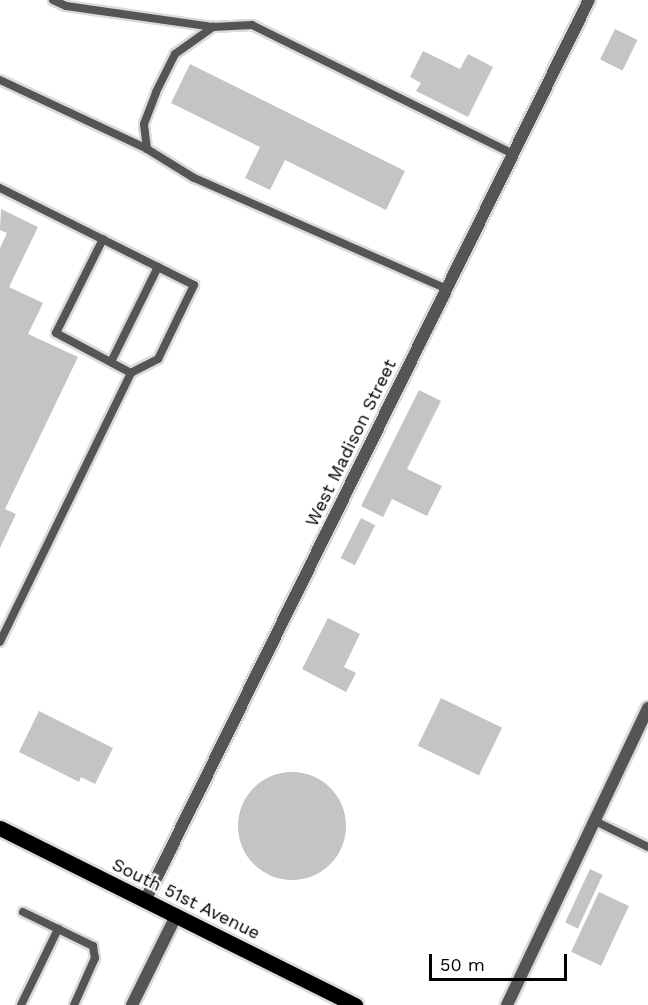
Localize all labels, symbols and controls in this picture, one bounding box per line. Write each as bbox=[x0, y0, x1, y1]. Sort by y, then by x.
street label: West Madison Street bbox=[301, 356, 401, 530]
street label: South 51st Avenue bbox=[108, 854, 264, 944]
scale bar bbox=[432, 942, 570, 980]
text: 50 m bbox=[440, 954, 485, 975]

